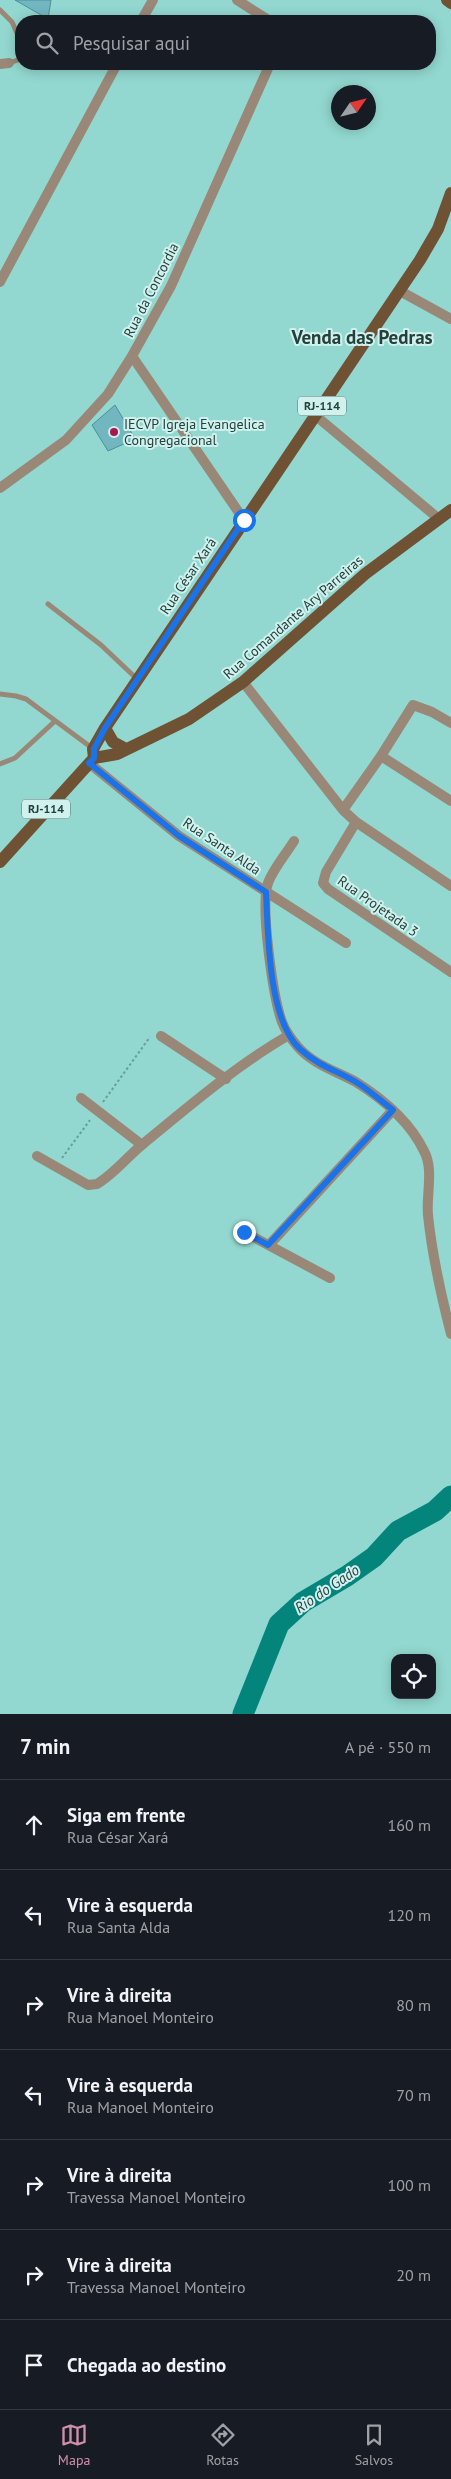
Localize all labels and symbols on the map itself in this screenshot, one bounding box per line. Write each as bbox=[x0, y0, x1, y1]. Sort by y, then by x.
north arrow bbox=[331, 85, 376, 130]
street label: Rua da Concordia bbox=[119, 240, 183, 340]
district label: Venda das Pedras bbox=[290, 325, 433, 349]
road number: RJ-114 bbox=[298, 396, 346, 416]
place label: IECVP Igreja Evangelica Congregacional bbox=[124, 415, 265, 449]
marker: IECVP Igreja Evangelica Congregacional bbox=[108, 426, 120, 438]
route start bbox=[233, 509, 256, 532]
street label: Rua César Xará bbox=[156, 534, 220, 618]
street label: Rua Comandante Ary Parreiras bbox=[219, 551, 367, 683]
road number: RJ-114 bbox=[22, 800, 70, 819]
street label: Rua Santa Alda bbox=[180, 813, 264, 879]
street label: Rua Projetada 3 bbox=[334, 872, 422, 940]
route end bbox=[233, 1221, 256, 1244]
water label: Rio do Gado bbox=[291, 1560, 363, 1617]

